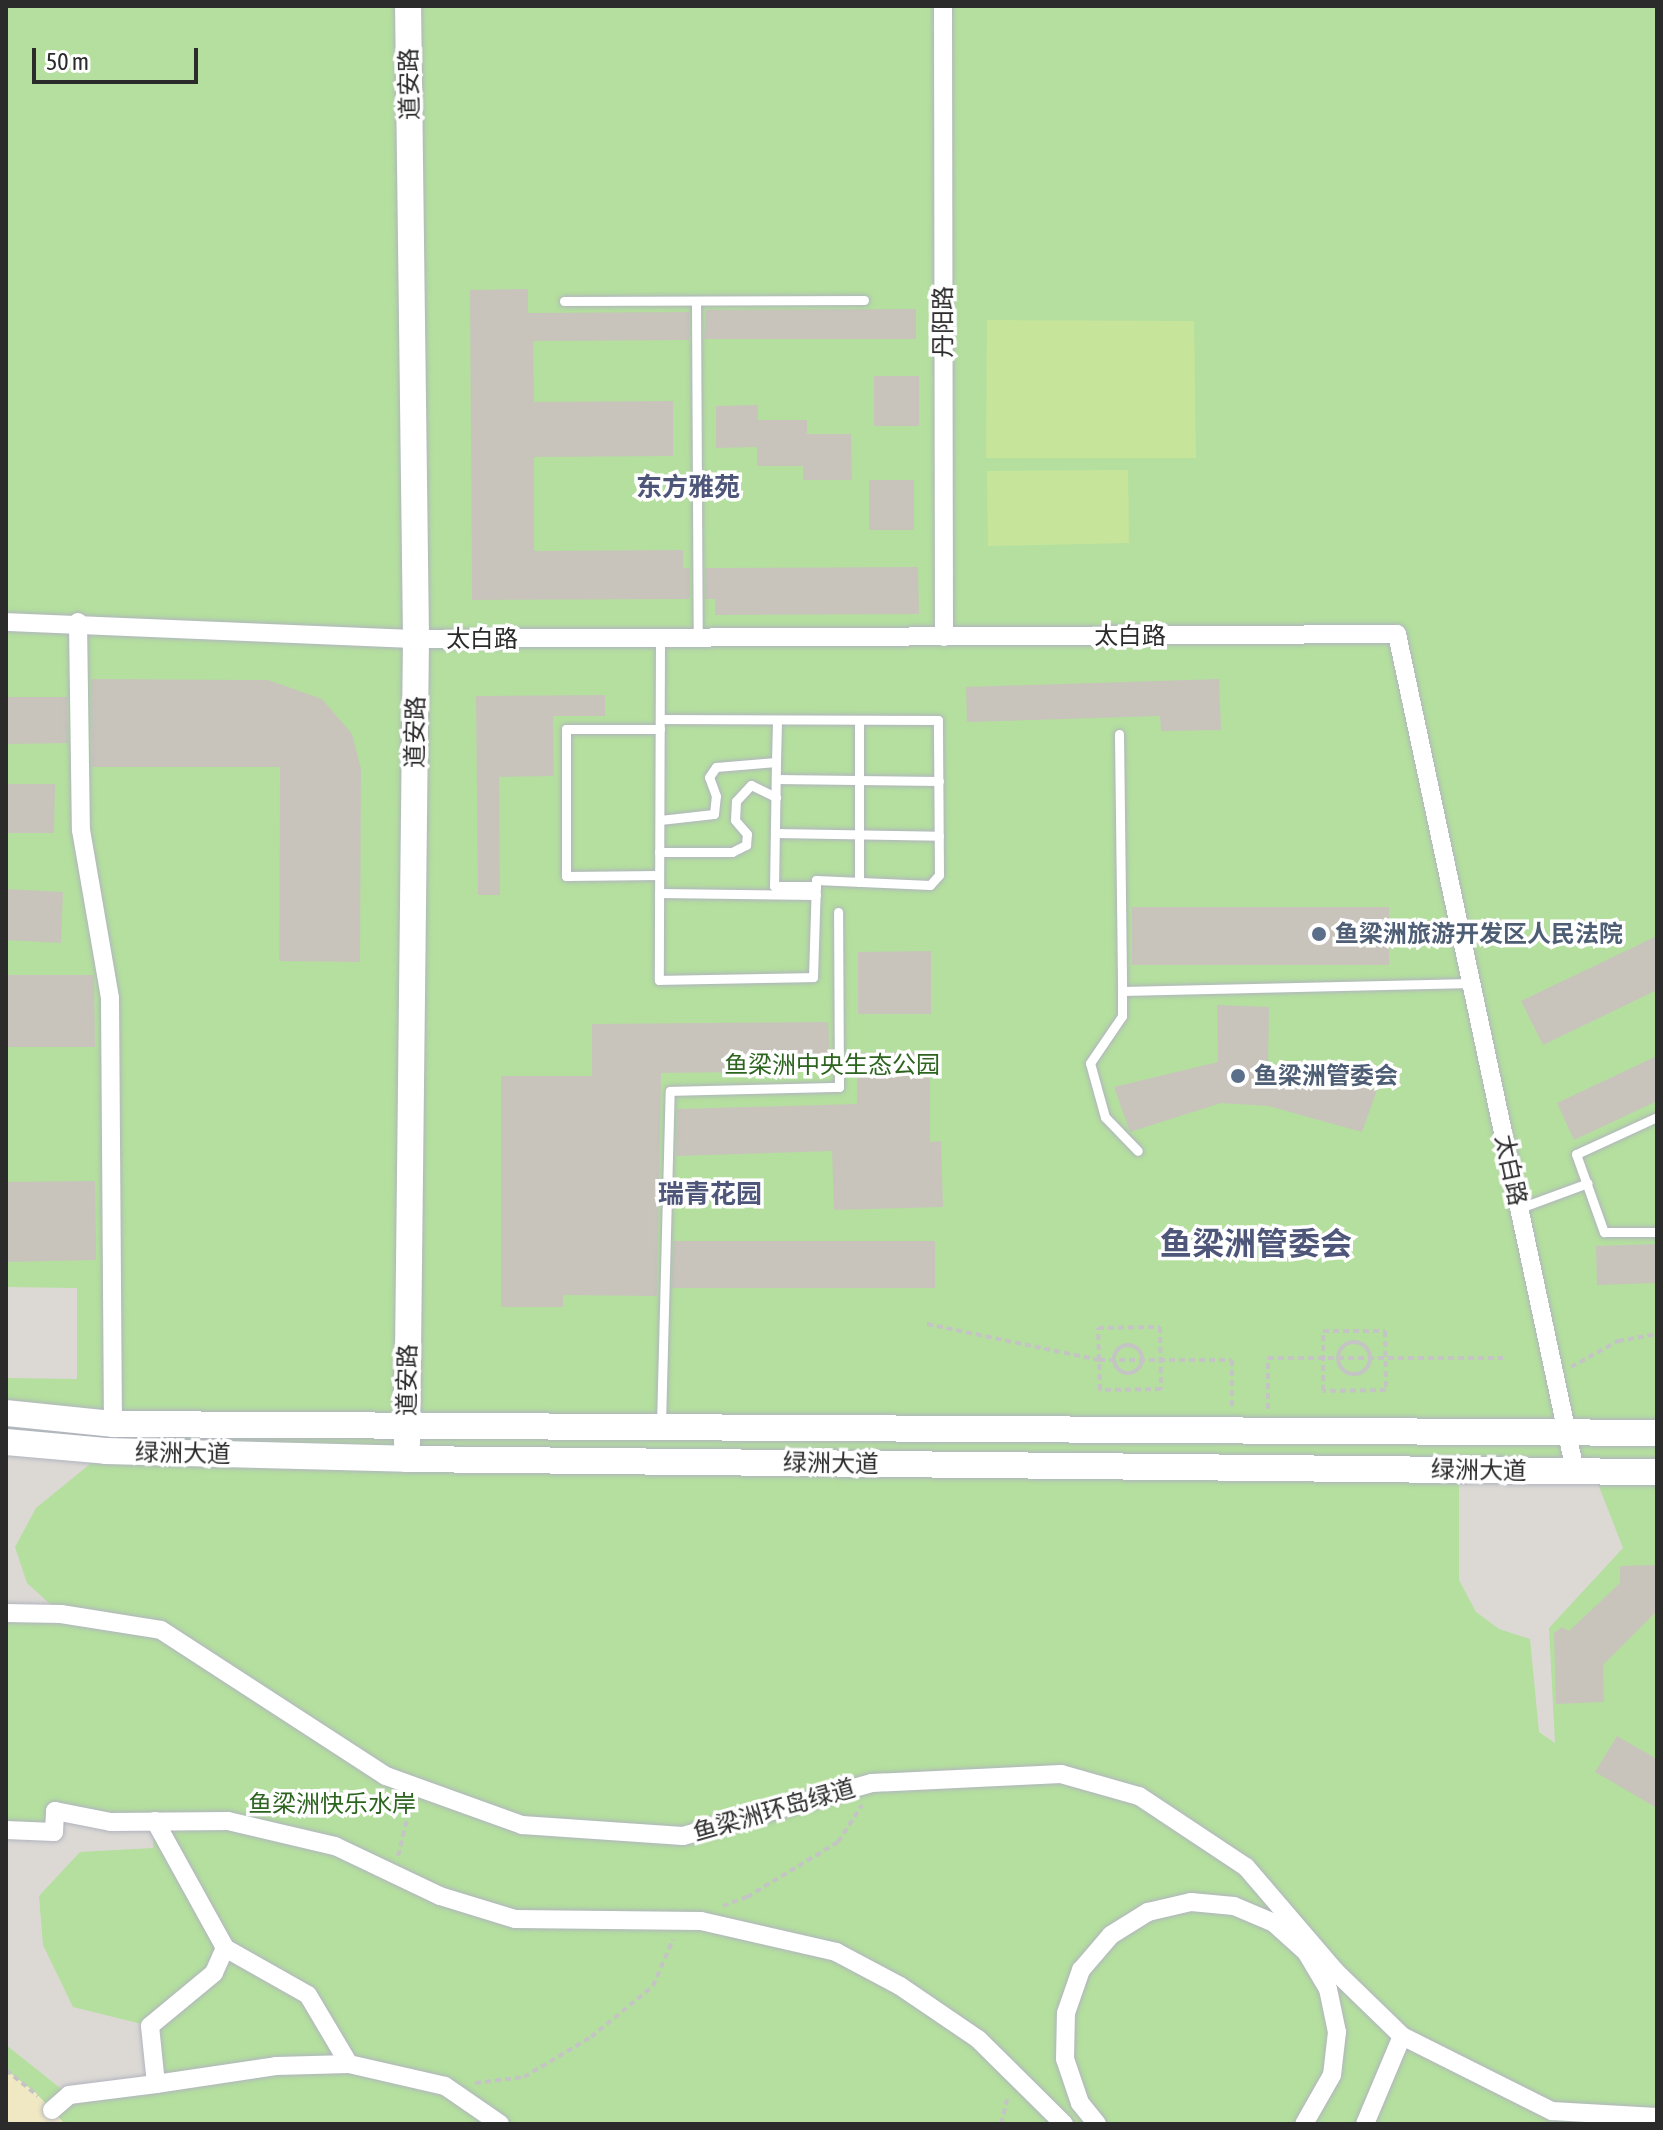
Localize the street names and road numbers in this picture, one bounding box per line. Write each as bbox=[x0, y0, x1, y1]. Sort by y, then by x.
street label: 道安路 bbox=[394, 48, 424, 120]
street label: 丹阳路 bbox=[929, 286, 957, 358]
street label: 太白路 bbox=[1094, 622, 1166, 650]
street label: 太白路 bbox=[446, 625, 518, 653]
street label: 道安路 bbox=[400, 696, 430, 768]
street label: 太白路 bbox=[1489, 1132, 1533, 1208]
street label: 道安路 bbox=[392, 1344, 422, 1416]
street label: 绿洲大道 bbox=[135, 1438, 231, 1468]
street label: 绿洲大道 bbox=[783, 1448, 879, 1478]
street label: 绿洲大道 bbox=[1431, 1455, 1527, 1485]
street label: 鱼梁洲环岛绿道 bbox=[689, 1773, 859, 1847]

